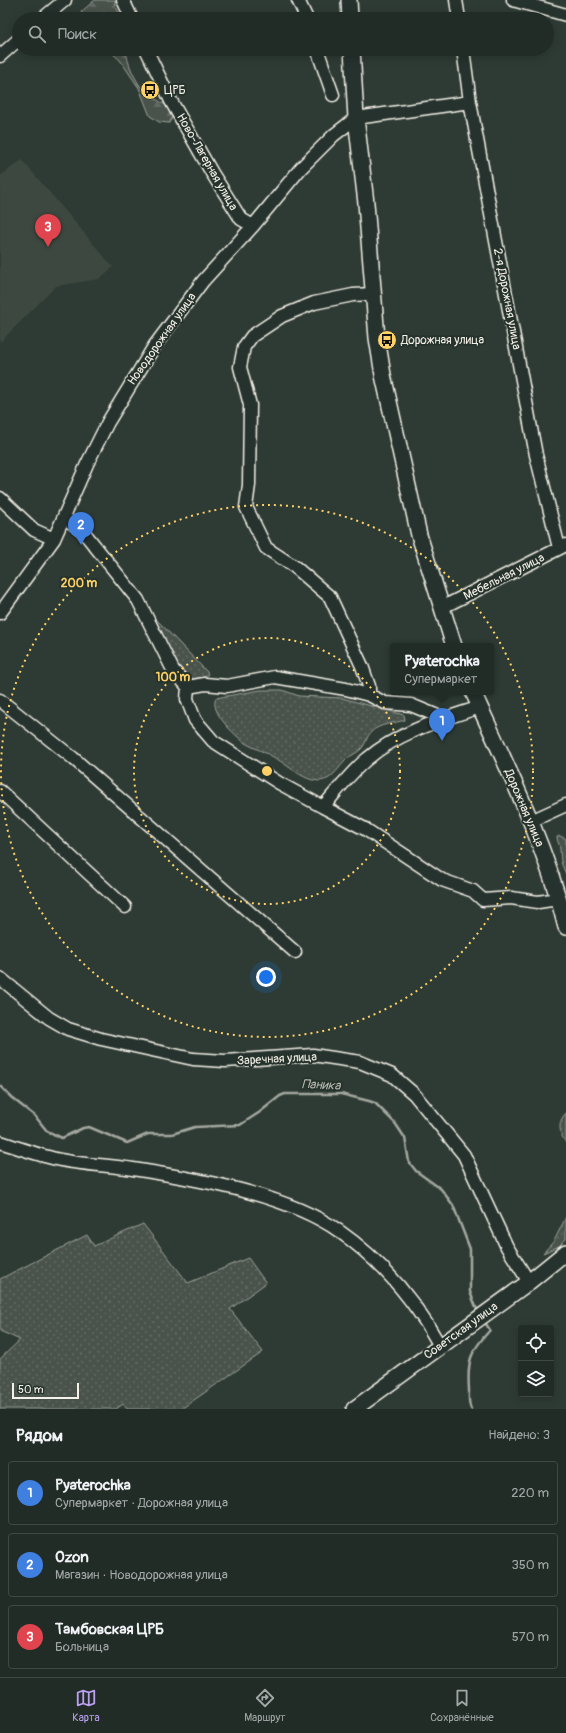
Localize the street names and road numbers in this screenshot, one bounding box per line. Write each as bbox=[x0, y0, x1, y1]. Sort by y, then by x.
street label: Ново-Лагерная улица bbox=[173, 111, 241, 214]
street label: 2-я Дорожная улица bbox=[490, 247, 524, 351]
street label: Новодорожная улица bbox=[124, 290, 200, 388]
street label: Мебельная улица bbox=[461, 550, 547, 604]
street label: Дорожная улица bbox=[500, 766, 547, 850]
street label: Заречная улица bbox=[237, 1049, 318, 1069]
street label: Советская улица bbox=[421, 1299, 501, 1363]

